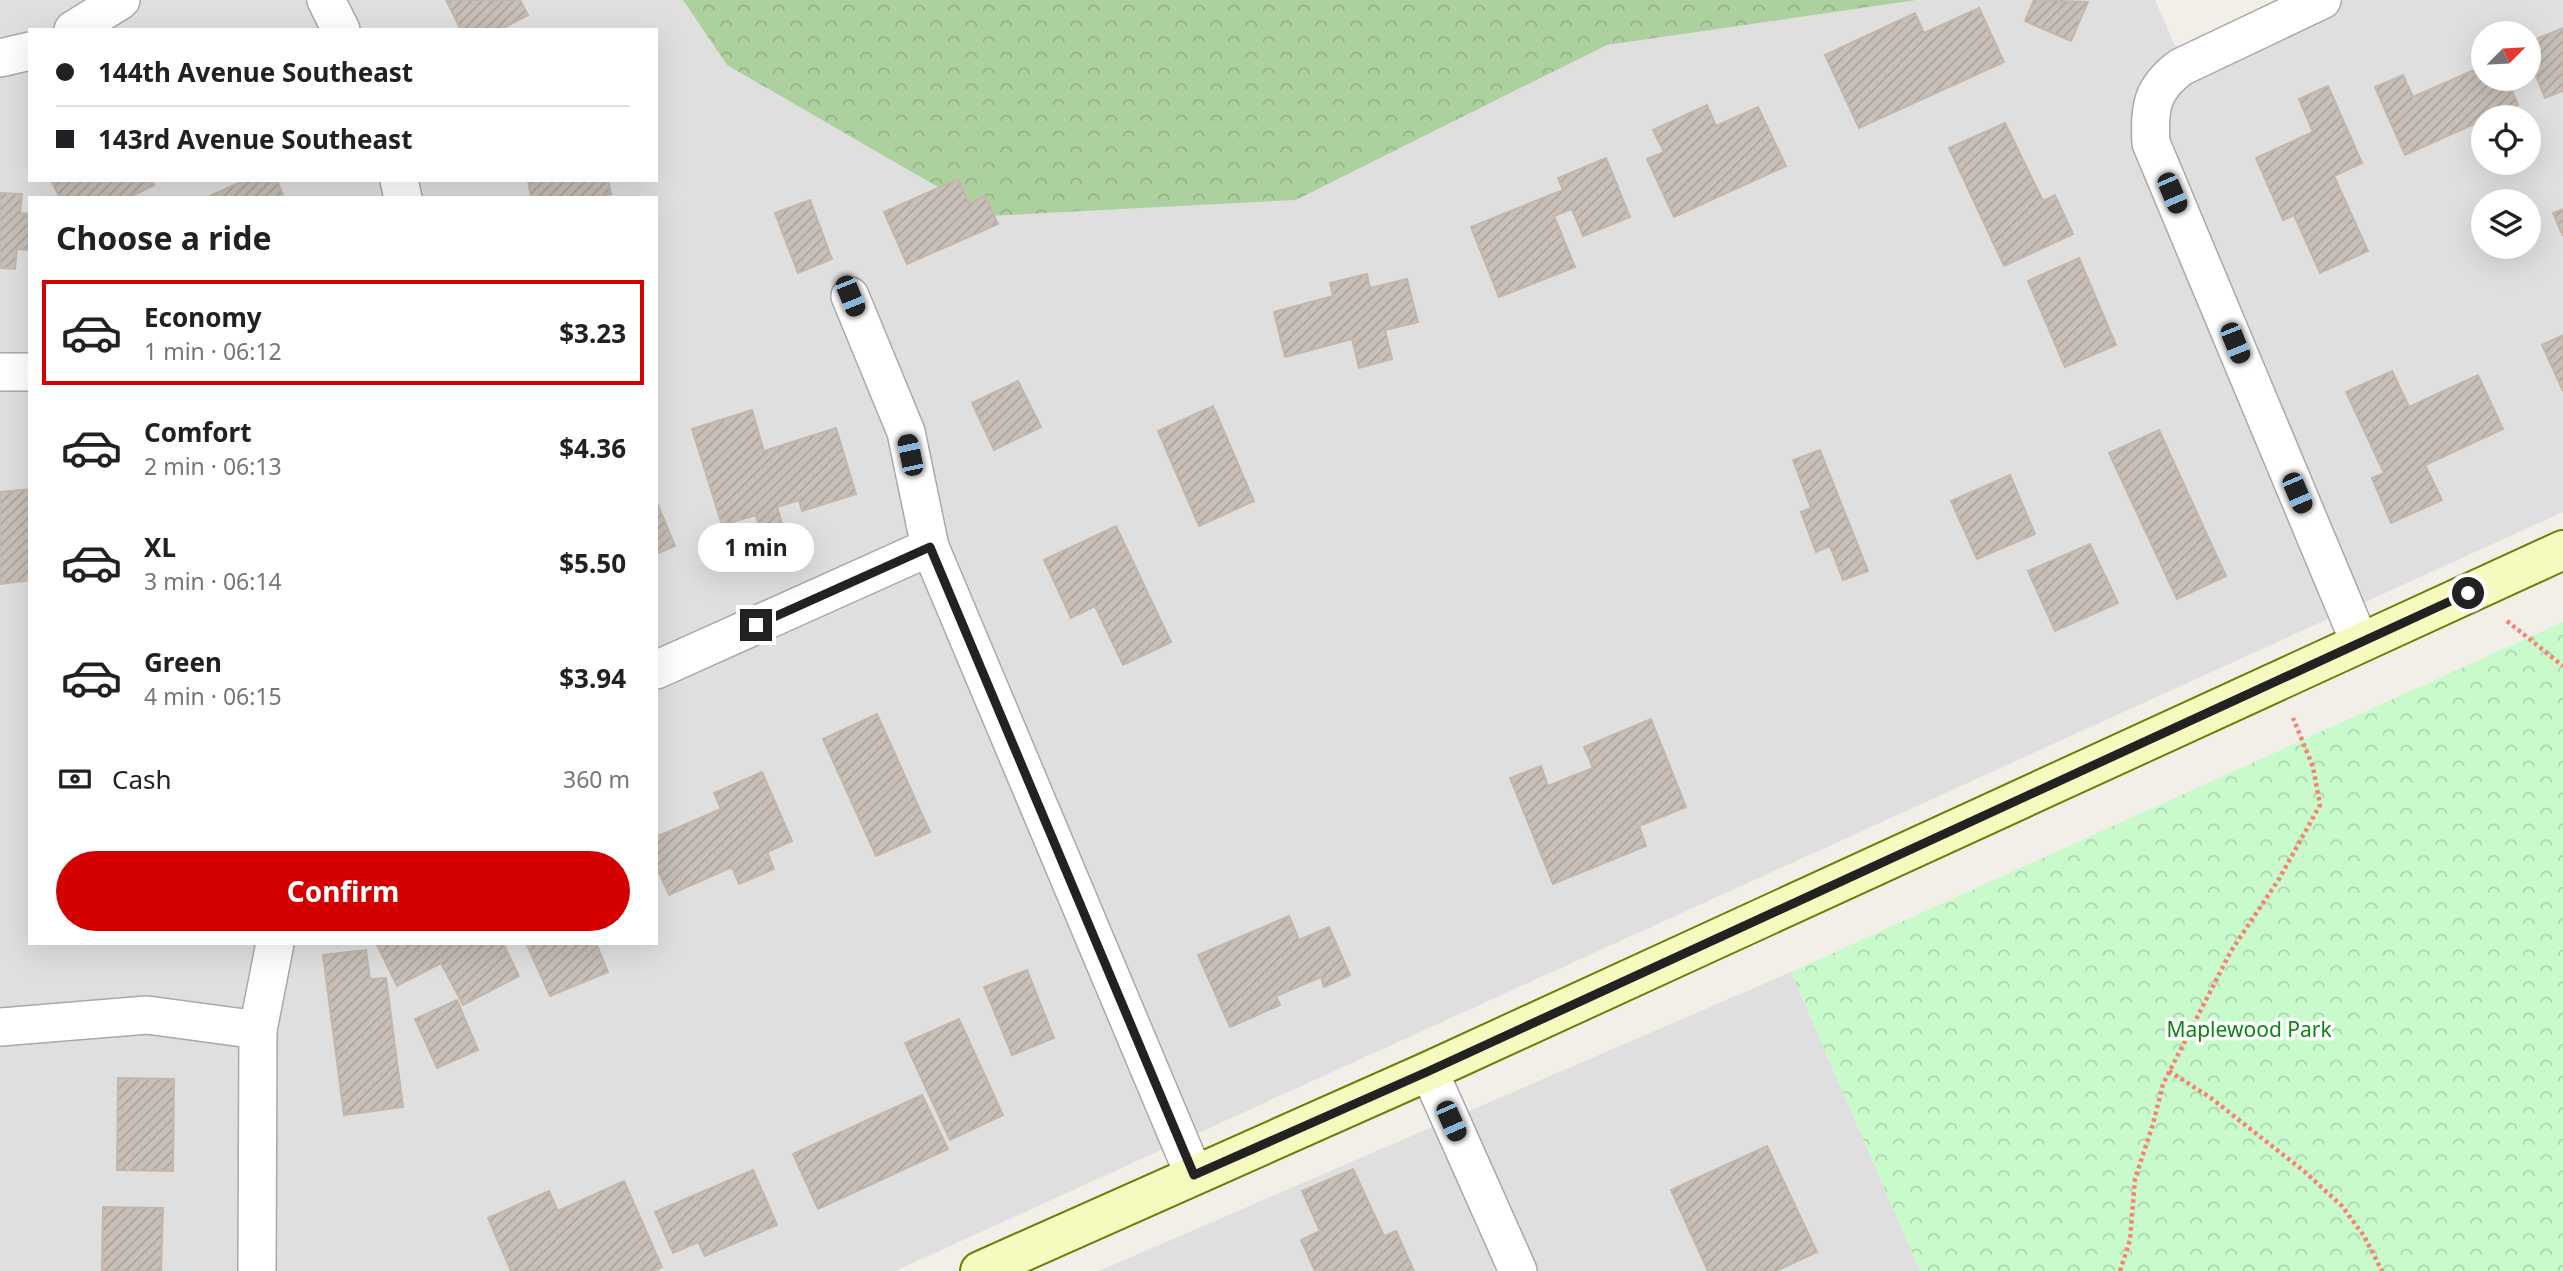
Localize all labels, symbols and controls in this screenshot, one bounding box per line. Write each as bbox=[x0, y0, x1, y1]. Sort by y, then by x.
north arrow bbox=[2471, 21, 2541, 91]
map controls bbox=[2471, 21, 2541, 259]
text: 144th Avenue Southeast bbox=[98, 54, 413, 90]
button: locate bbox=[2471, 105, 2541, 175]
text: 143rd Avenue Southeast bbox=[98, 121, 412, 157]
car bbox=[2155, 170, 2190, 216]
button: layers bbox=[2471, 189, 2541, 259]
text: Choose a ride bbox=[56, 216, 272, 259]
car bbox=[833, 273, 868, 319]
text: Economy bbox=[144, 299, 262, 335]
icon: car bbox=[60, 301, 123, 364]
text: $3.23 bbox=[559, 315, 626, 351]
car bbox=[2218, 320, 2253, 366]
text: 1 min · 06:12 bbox=[144, 335, 282, 367]
text: Comfort bbox=[144, 414, 252, 450]
icon: car bbox=[60, 416, 123, 479]
text: $4.36 bbox=[559, 430, 626, 466]
car bbox=[896, 432, 925, 478]
text: 2 min · 06:13 bbox=[144, 450, 282, 482]
car bbox=[2280, 470, 2315, 516]
callout: 1 min bbox=[698, 524, 814, 572]
text: XL bbox=[144, 529, 176, 565]
icon: car bbox=[60, 531, 123, 594]
text: 1 min bbox=[724, 531, 788, 563]
text: $5.50 bbox=[559, 545, 626, 581]
text: 3 min · 06:14 bbox=[144, 565, 282, 597]
route start bbox=[2452, 577, 2484, 609]
route end bbox=[740, 609, 772, 641]
text: Green bbox=[144, 644, 222, 680]
icon: car bbox=[60, 646, 123, 709]
text: $3.94 bbox=[559, 660, 626, 696]
text: 4 min · 06:15 bbox=[144, 680, 282, 712]
icon: cash bbox=[56, 760, 94, 798]
text: Cash bbox=[112, 761, 172, 797]
text: 360 m bbox=[563, 763, 630, 795]
button: Confirm bbox=[56, 851, 630, 931]
park label: Maplewood Park bbox=[2166, 1015, 2332, 1043]
car bbox=[1433, 1098, 1470, 1144]

